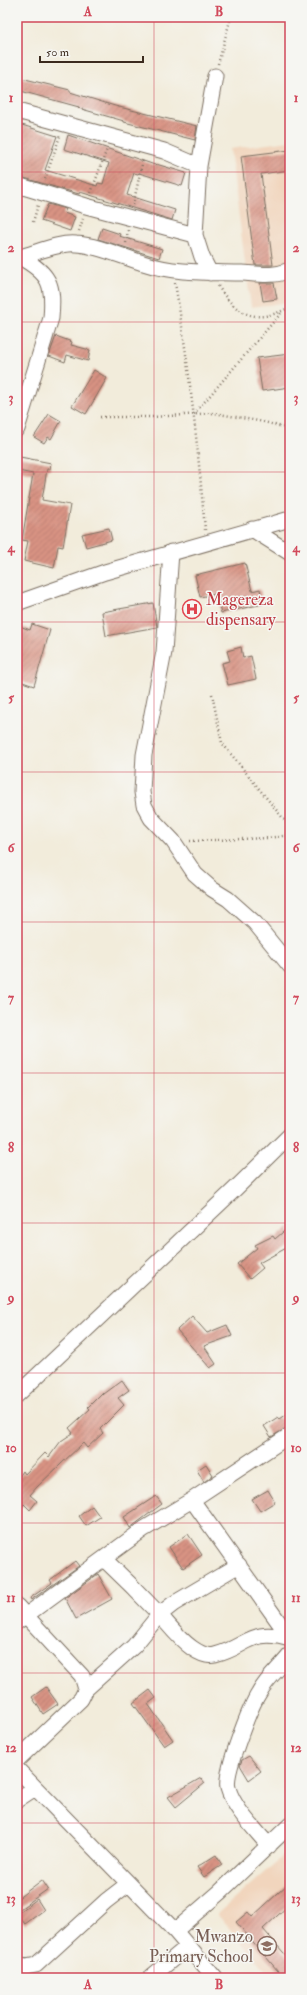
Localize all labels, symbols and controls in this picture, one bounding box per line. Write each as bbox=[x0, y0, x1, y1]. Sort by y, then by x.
text: A bbox=[83, 4, 93, 20]
text: B bbox=[215, 4, 223, 20]
scale bar bbox=[40, 38, 143, 64]
text: 50 m bbox=[46, 45, 70, 60]
text: 1 bbox=[9, 90, 14, 106]
text: 1 bbox=[294, 90, 299, 106]
text: 2 bbox=[8, 240, 15, 256]
text: 2 bbox=[293, 240, 300, 256]
text: 3 bbox=[9, 390, 14, 406]
text: 3 bbox=[294, 390, 299, 406]
text: 4 bbox=[6, 540, 15, 556]
text: 4 bbox=[291, 540, 300, 556]
place label: Magereza dispensary bbox=[206, 589, 276, 631]
hospital icon: Magereza dispensary bbox=[181, 598, 203, 620]
text: 5 bbox=[8, 690, 14, 706]
text: 5 bbox=[293, 690, 299, 706]
text: 6 bbox=[8, 840, 16, 856]
text: 6 bbox=[293, 840, 301, 856]
text: 7 bbox=[8, 990, 15, 1006]
text: 7 bbox=[293, 990, 300, 1006]
text: 8 bbox=[8, 1140, 14, 1156]
text: 8 bbox=[293, 1140, 299, 1156]
text: 9 bbox=[6, 1290, 15, 1306]
text: 9 bbox=[291, 1290, 300, 1306]
text: 10 bbox=[5, 1440, 17, 1456]
text: 10 bbox=[290, 1440, 302, 1456]
text: 11 bbox=[6, 1590, 16, 1606]
text: 11 bbox=[291, 1590, 301, 1606]
text: 12 bbox=[5, 1740, 17, 1756]
text: 12 bbox=[290, 1740, 302, 1756]
text: 13 bbox=[6, 1891, 16, 1907]
text: 13 bbox=[291, 1891, 301, 1907]
place label: Mwanzo Primary School bbox=[149, 1926, 254, 1968]
school or university icon: Mwanzo Primary School bbox=[256, 1935, 278, 1957]
text: A bbox=[83, 1977, 93, 1993]
text: B bbox=[215, 1977, 223, 1993]

